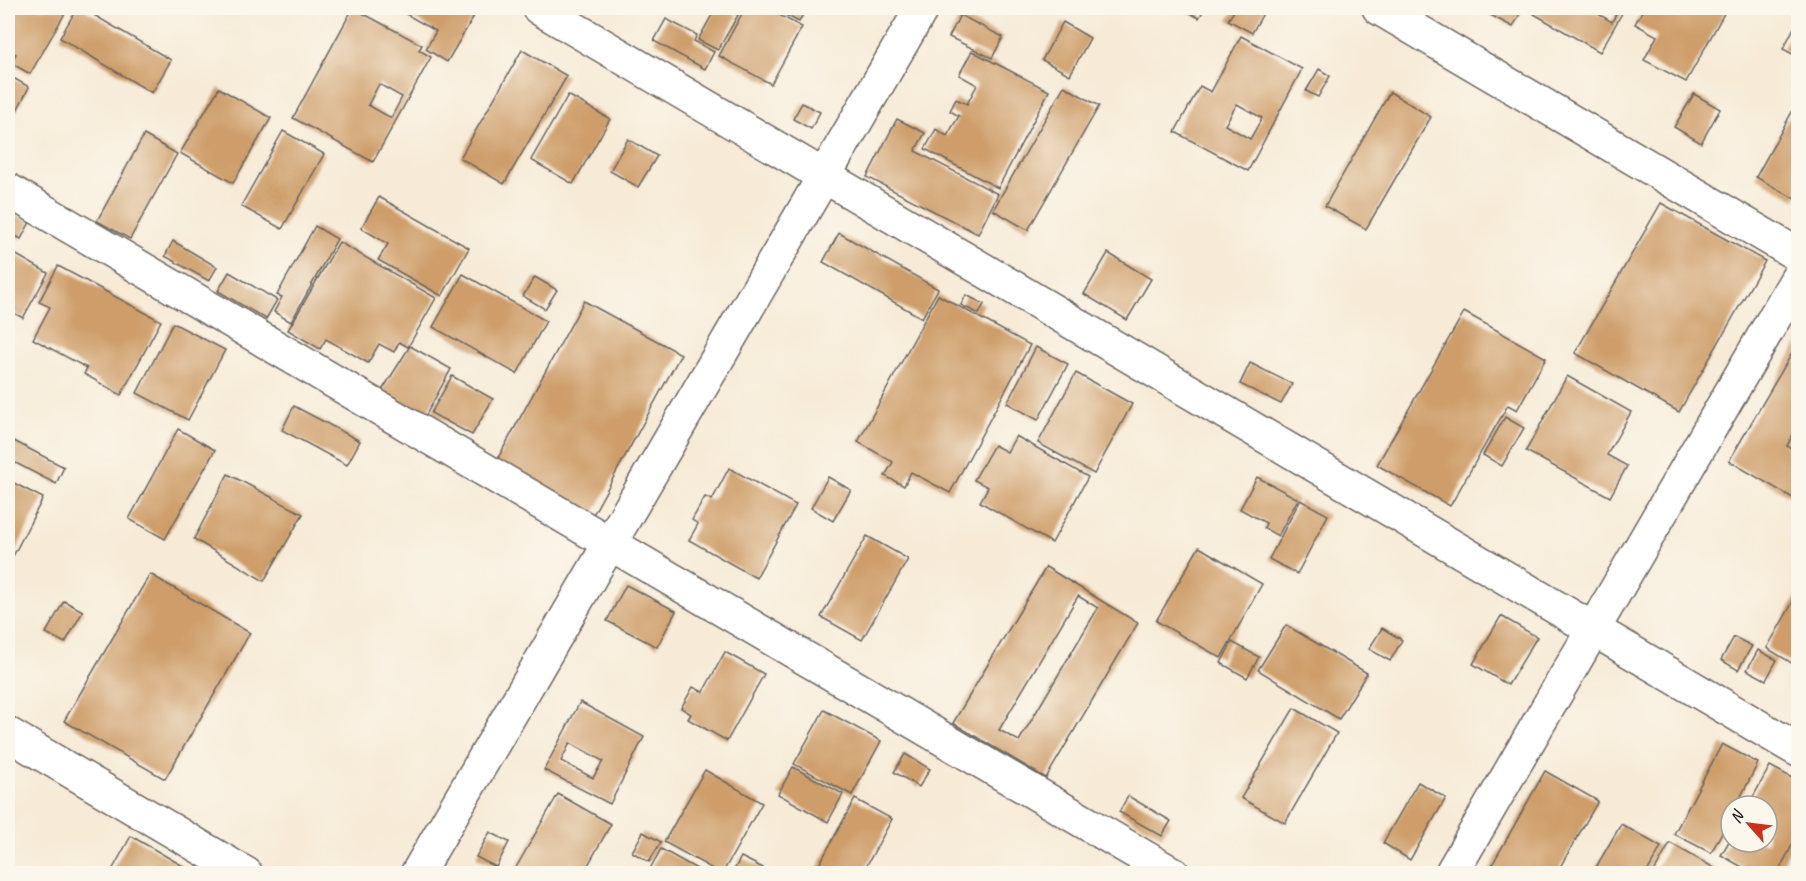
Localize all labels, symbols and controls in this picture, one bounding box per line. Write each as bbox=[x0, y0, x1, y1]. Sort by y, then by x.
north arrow bbox=[1719, 794, 1779, 854]
text: N bbox=[1725, 806, 1749, 826]

